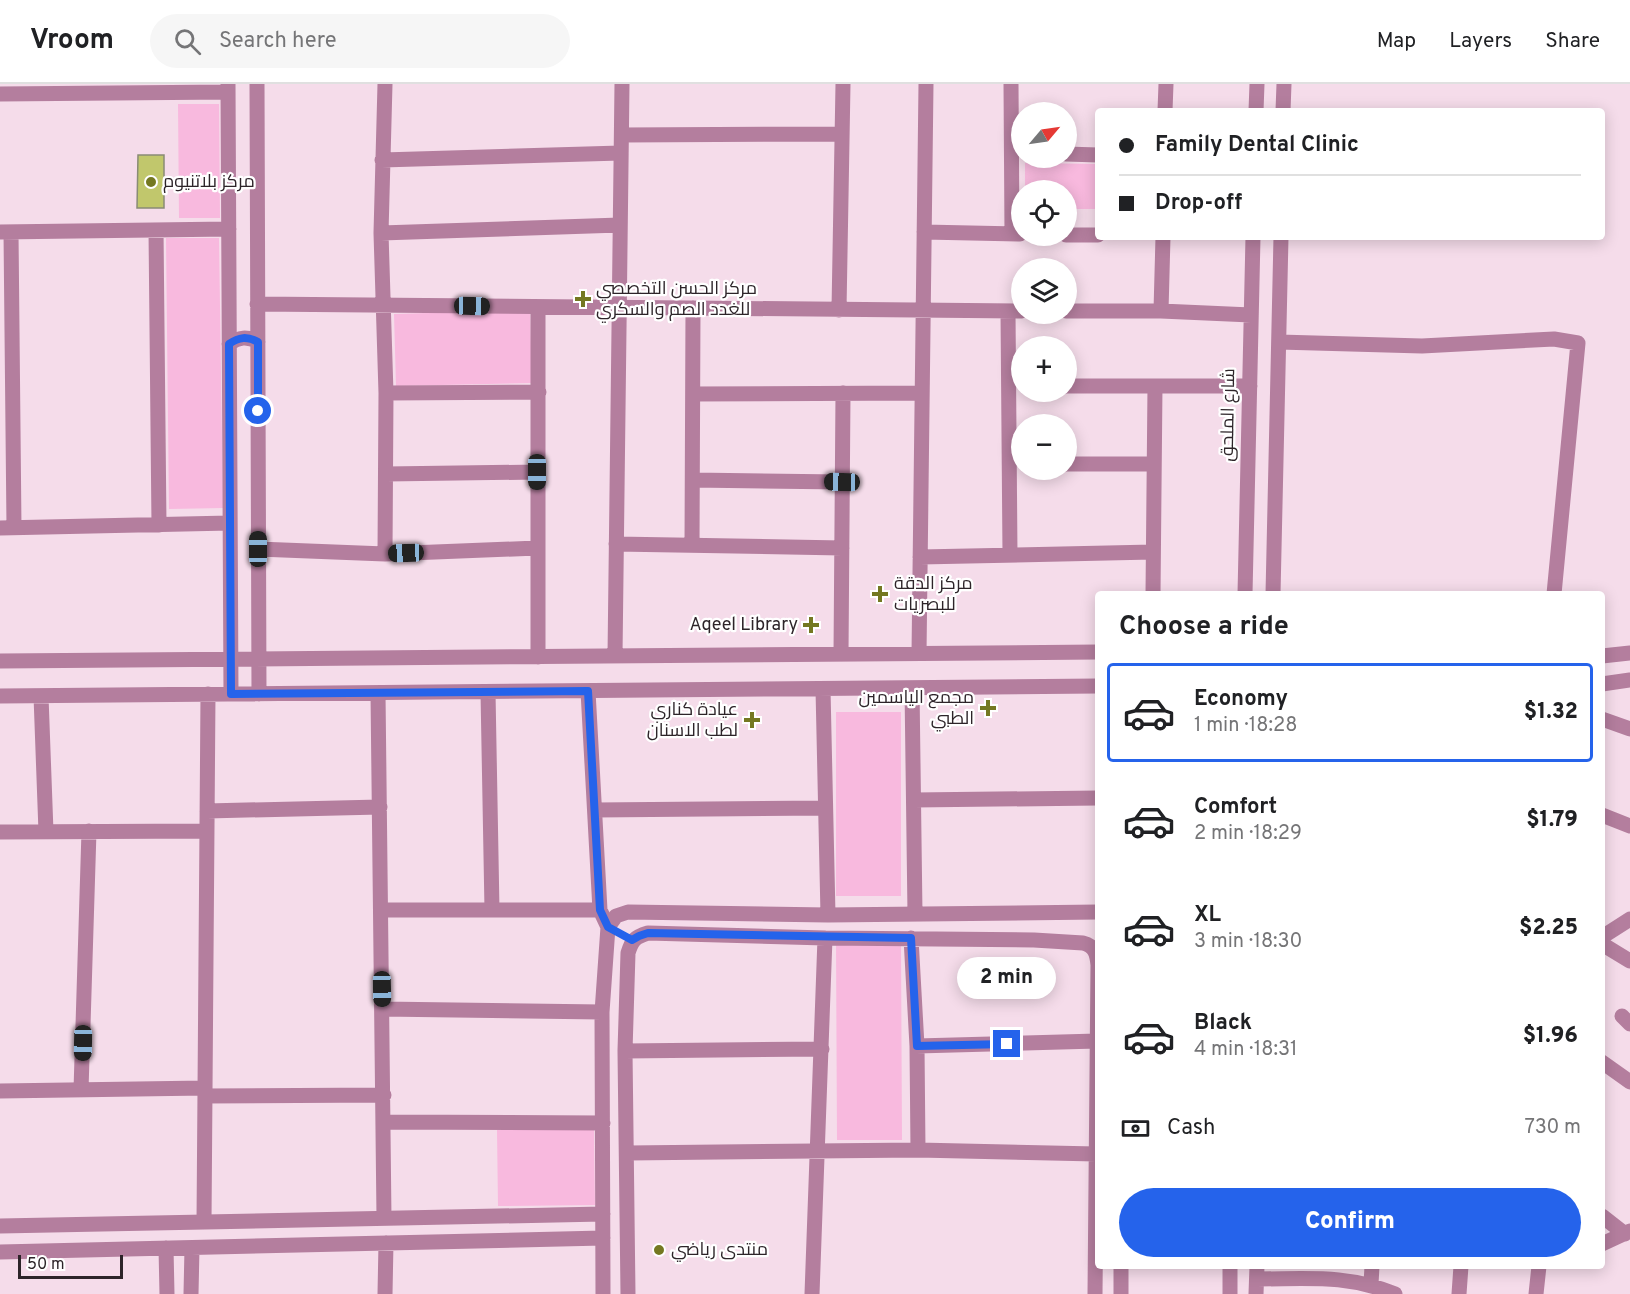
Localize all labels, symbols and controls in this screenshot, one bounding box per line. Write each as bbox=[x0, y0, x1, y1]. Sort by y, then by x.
search box bbox=[150, 14, 570, 68]
text: Vroom bbox=[30, 23, 114, 59]
icon: search bbox=[171, 25, 204, 58]
text: Search here bbox=[219, 28, 337, 55]
text: Map bbox=[1377, 28, 1416, 55]
text: Layers bbox=[1449, 28, 1512, 55]
text: Share bbox=[1545, 28, 1600, 55]
north arrow bbox=[1011, 102, 1077, 168]
map controls bbox=[1011, 102, 1077, 480]
text: Family Dental Clinic bbox=[1155, 132, 1359, 159]
place label: مركز بلاتنيوم bbox=[163, 171, 255, 194]
marker: مركز بلاتنيوم bbox=[144, 175, 158, 189]
button: locate bbox=[1011, 180, 1077, 246]
text: Drop-off bbox=[1155, 190, 1242, 217]
button: layers bbox=[1011, 258, 1077, 324]
place label: مركز الحسن التخصصي للغدد الصم والسكري bbox=[596, 278, 757, 323]
marker: مركز الحسن التخصصي للغدد الصم والسكري bbox=[574, 290, 592, 308]
car bbox=[454, 297, 490, 315]
button: + bbox=[1011, 336, 1077, 402]
street label: شارع الملحق bbox=[1217, 368, 1241, 462]
route start bbox=[244, 397, 271, 424]
button: − bbox=[1011, 414, 1077, 480]
car bbox=[528, 454, 546, 490]
car bbox=[824, 473, 860, 491]
car bbox=[249, 531, 267, 567]
car bbox=[388, 543, 424, 563]
place label: مركز الدقة للبصريات bbox=[894, 573, 973, 617]
marker: مركز الدقة للبصريات bbox=[871, 585, 889, 603]
text: Choose a ride bbox=[1119, 610, 1289, 644]
place label: Aqeel Library bbox=[690, 614, 798, 637]
marker: Aqeel Library bbox=[802, 616, 820, 634]
icon: car bbox=[1122, 686, 1176, 740]
text: Economy bbox=[1194, 686, 1288, 713]
place label: مجمع الياسمين الطبي bbox=[859, 687, 974, 732]
place label: عيادة كناري لطب الاسنان bbox=[647, 699, 738, 743]
marker: مجمع الياسمين الطبي bbox=[979, 699, 997, 717]
text: $1.32 bbox=[1524, 699, 1578, 726]
marker: عيادة كناري لطب الاسنان bbox=[743, 711, 761, 729]
text: 1 min · 18:28 bbox=[1194, 713, 1297, 739]
icon: car bbox=[1122, 794, 1176, 848]
text: Comfort bbox=[1194, 794, 1277, 821]
text: $1.79 bbox=[1526, 807, 1578, 834]
text: 2 min · 18:29 bbox=[1194, 821, 1302, 847]
icon: car bbox=[1122, 902, 1176, 956]
text: XL bbox=[1194, 902, 1221, 929]
text: $2.25 bbox=[1519, 915, 1578, 942]
text: 3 min · 18:30 bbox=[1194, 929, 1302, 955]
callout: 2 min bbox=[958, 957, 1056, 999]
text: 2 min bbox=[980, 965, 1033, 991]
car bbox=[373, 971, 391, 1007]
icon: car bbox=[1122, 1010, 1176, 1064]
text: Black bbox=[1194, 1010, 1252, 1037]
text: $1.96 bbox=[1523, 1023, 1578, 1050]
car bbox=[74, 1025, 92, 1061]
route end bbox=[993, 1030, 1020, 1057]
text: 4 min · 18:31 bbox=[1194, 1037, 1297, 1063]
icon: cash bbox=[1119, 1112, 1152, 1145]
text: Cash bbox=[1167, 1115, 1216, 1142]
text: 730 m bbox=[1525, 1115, 1581, 1141]
button: Confirm bbox=[1119, 1188, 1581, 1257]
place label: منتدى رياضي bbox=[671, 1239, 768, 1262]
marker: منتدى رياضي bbox=[652, 1243, 666, 1257]
scale bar bbox=[18, 1252, 123, 1280]
text: 50 m bbox=[27, 1255, 65, 1275]

